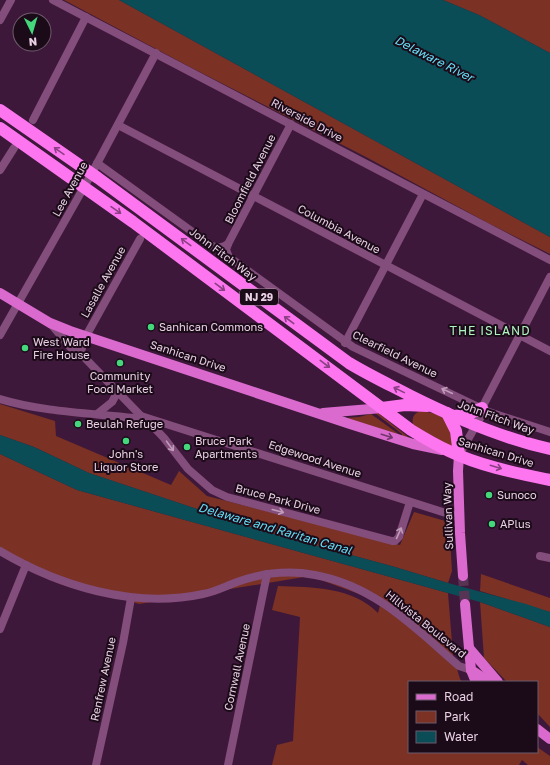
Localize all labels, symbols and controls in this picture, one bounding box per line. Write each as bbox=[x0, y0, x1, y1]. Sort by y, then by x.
north arrow bbox=[12, 12, 52, 52]
water label: Delaware River bbox=[392, 32, 478, 86]
text: N bbox=[28, 36, 38, 49]
street label: Riverside Drive bbox=[269, 95, 345, 144]
street label: Bloomfield Avenue bbox=[221, 132, 278, 226]
one-way arrow bbox=[54, 147, 65, 155]
street label: Lee Avenue bbox=[49, 159, 90, 218]
street label: Columbia Avenue bbox=[296, 201, 383, 256]
one-way arrow bbox=[110, 206, 122, 214]
street label: John Fitch Way bbox=[187, 224, 259, 283]
one-way arrow bbox=[180, 238, 191, 246]
street label: Lasalle Avenue bbox=[78, 244, 128, 320]
one-way arrow bbox=[215, 282, 226, 291]
road number: NJ 29 bbox=[240, 289, 278, 305]
one-way arrow bbox=[284, 316, 295, 324]
place label: Sanhican Commons bbox=[159, 320, 263, 333]
marker: Sanhican Commons bbox=[146, 322, 156, 332]
district label: THE ISLAND bbox=[449, 323, 531, 338]
street label: Clearfield Avenue bbox=[351, 327, 440, 380]
place label: West Ward Fire House bbox=[33, 335, 90, 361]
street label: Sanhican Drive bbox=[149, 337, 228, 374]
marker: West Ward Fire House bbox=[20, 343, 30, 353]
marker: Community Food Market bbox=[115, 358, 125, 368]
one-way arrow bbox=[319, 360, 330, 369]
place label: Community Food Market bbox=[87, 369, 153, 395]
one-way arrow bbox=[393, 386, 405, 393]
one-way arrow bbox=[441, 387, 453, 394]
street label: John Fitch Way bbox=[456, 397, 536, 436]
place label: Beulah Refuge bbox=[86, 417, 163, 430]
marker: Beulah Refuge bbox=[73, 419, 83, 429]
one-way arrow bbox=[381, 433, 394, 440]
place label: Bruce Park Apartments bbox=[195, 434, 257, 460]
street label: Sanhican Drive bbox=[457, 434, 536, 469]
marker: John's Liquor Store bbox=[121, 436, 131, 446]
street label: Edgewood Avenue bbox=[267, 437, 363, 480]
one-way arrow bbox=[166, 441, 174, 452]
marker: Bruce Park Apartments bbox=[182, 442, 192, 452]
place label: John's Liquor Store bbox=[94, 447, 158, 473]
one-way arrow bbox=[489, 464, 502, 471]
street label: Bruce Park Drive bbox=[234, 481, 322, 516]
street label: Sullivan Way bbox=[440, 482, 455, 550]
place label: Sunoco bbox=[497, 488, 537, 501]
marker: Sunoco bbox=[484, 490, 494, 500]
water label: Delaware and Raritan Canal bbox=[197, 499, 355, 558]
one-way arrow bbox=[271, 507, 284, 515]
place label: APlus bbox=[500, 517, 531, 530]
marker: APlus bbox=[487, 519, 497, 529]
one-way arrow bbox=[396, 528, 404, 540]
street label: Hillvista Boulevard bbox=[384, 587, 469, 660]
street label: Cornwall Avenue bbox=[221, 622, 252, 712]
street label: Renfrew Avenue bbox=[87, 636, 118, 722]
legend bbox=[408, 681, 538, 753]
text: Road bbox=[444, 689, 473, 704]
text: Park bbox=[444, 709, 470, 724]
text: Water bbox=[444, 729, 478, 744]

